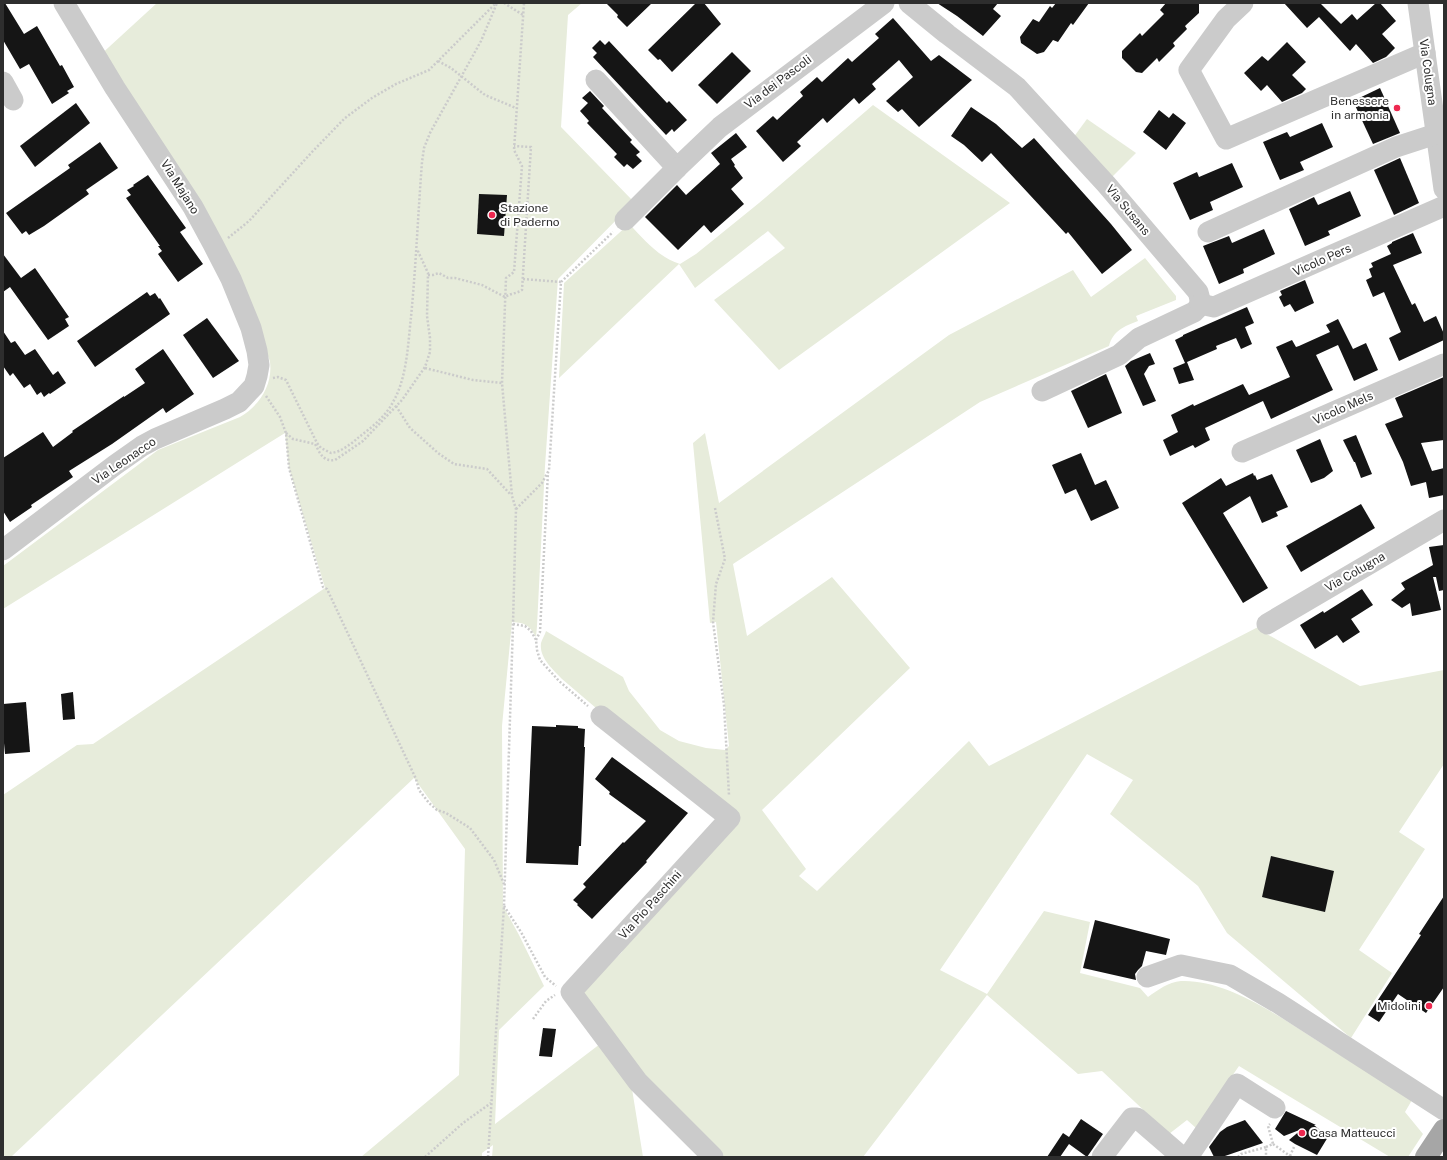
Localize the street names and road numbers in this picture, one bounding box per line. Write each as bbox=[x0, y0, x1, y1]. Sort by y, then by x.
street label: Via Colugna bbox=[1416, 38, 1440, 106]
street label: Via dei Pascoli bbox=[742, 52, 814, 112]
street label: Via Majano bbox=[158, 157, 202, 217]
street label: Via Susans bbox=[1103, 182, 1153, 238]
street label: Vicolo Pers bbox=[1291, 241, 1353, 279]
street label: Vicolo Mels bbox=[1311, 389, 1375, 427]
street label: Via Leonacco bbox=[89, 434, 159, 488]
street label: Via Colugna bbox=[1322, 549, 1388, 595]
street label: Via Pio Paschini bbox=[616, 868, 684, 942]

